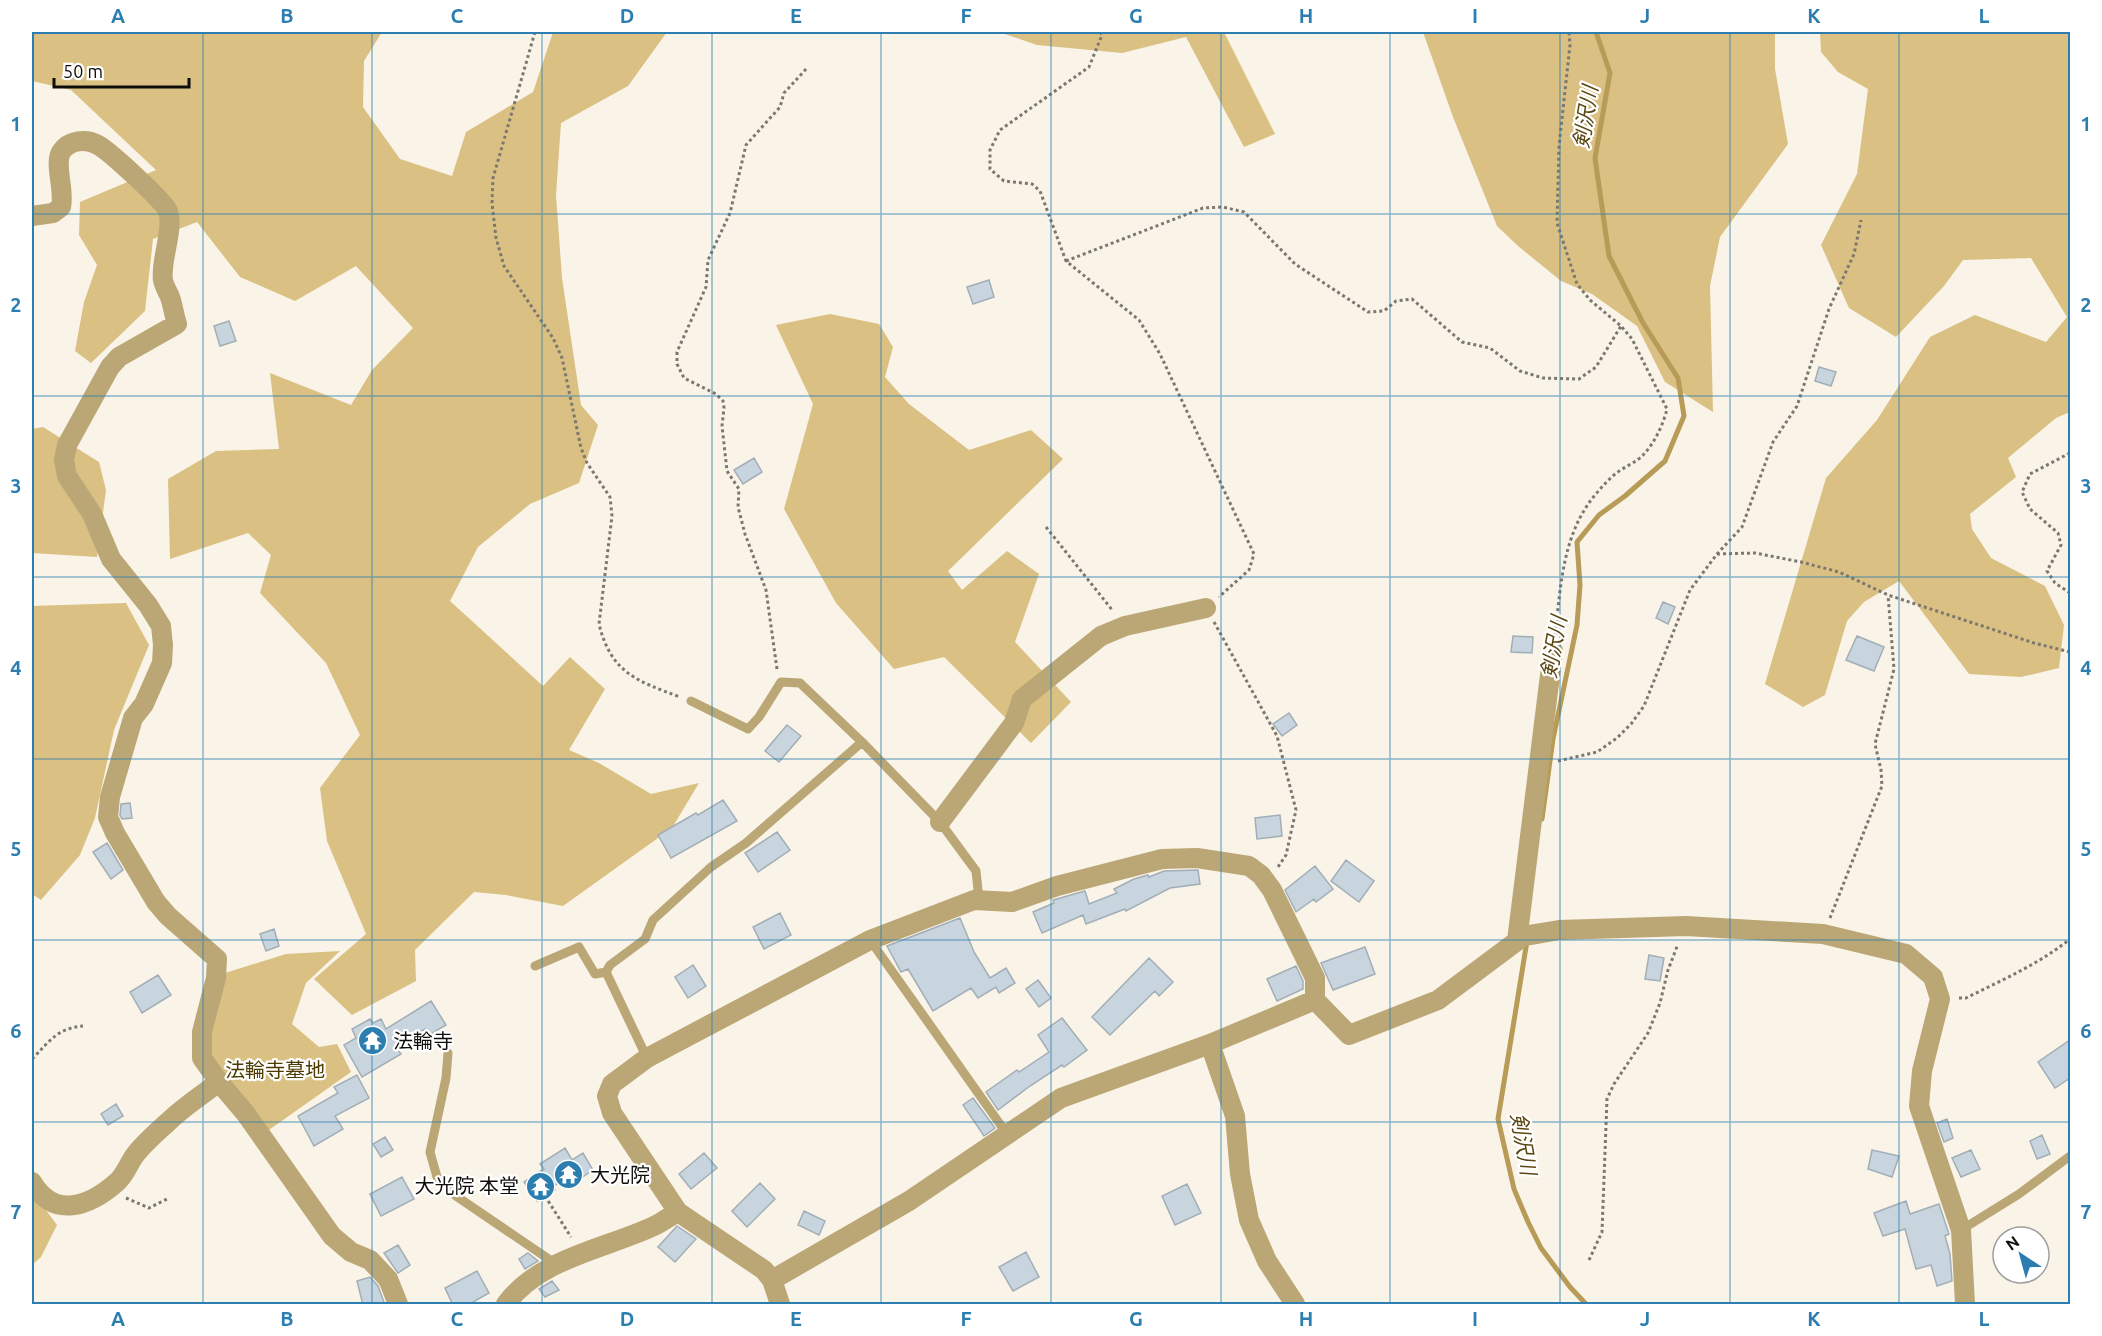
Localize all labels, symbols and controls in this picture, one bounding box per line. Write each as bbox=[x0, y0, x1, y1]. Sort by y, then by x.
text: A bbox=[111, 4, 125, 27]
text: B bbox=[280, 4, 294, 27]
text: C bbox=[451, 4, 464, 27]
text: D bbox=[620, 4, 634, 27]
text: E bbox=[790, 4, 802, 27]
text: F bbox=[960, 4, 972, 27]
text: G bbox=[1129, 4, 1143, 27]
text: H bbox=[1299, 4, 1313, 27]
text: I bbox=[1472, 4, 1478, 27]
text: J bbox=[1640, 4, 1650, 27]
text: K bbox=[1807, 4, 1821, 27]
text: L bbox=[1979, 4, 1990, 27]
scale bar bbox=[54, 51, 189, 89]
text: 50 m bbox=[63, 61, 103, 81]
water label: 剣沢川 bbox=[1568, 82, 1602, 150]
text: 1 bbox=[10, 112, 22, 135]
text: 1 bbox=[2080, 112, 2092, 135]
text: 2 bbox=[10, 293, 22, 316]
text: 2 bbox=[2080, 293, 2092, 316]
text: 3 bbox=[10, 474, 22, 497]
text: 3 bbox=[2080, 474, 2092, 497]
water label: 剣沢川 bbox=[1536, 612, 1571, 680]
text: 4 bbox=[10, 656, 22, 679]
text: 4 bbox=[2080, 656, 2092, 679]
text: 5 bbox=[10, 837, 22, 860]
text: 5 bbox=[2080, 837, 2092, 860]
text: 6 bbox=[10, 1019, 22, 1042]
text: 6 bbox=[2080, 1019, 2092, 1042]
temple icon: 法輪寺 bbox=[356, 1025, 388, 1057]
place label: 法輪寺 bbox=[393, 1029, 453, 1052]
park label: 法輪寺墓地 bbox=[225, 1058, 325, 1081]
water label: 剣沢川 bbox=[1507, 1111, 1542, 1179]
temple icon: 大光院 bbox=[553, 1159, 585, 1191]
place label: 大光院 bbox=[590, 1163, 650, 1186]
temple icon: 大光院 本堂 bbox=[524, 1170, 556, 1202]
place label: 大光院 本堂 bbox=[414, 1174, 519, 1197]
text: 7 bbox=[10, 1200, 22, 1223]
text: 7 bbox=[2080, 1200, 2092, 1223]
north arrow bbox=[1991, 1225, 2051, 1285]
text: N bbox=[2002, 1232, 2022, 1254]
text: A bbox=[111, 1307, 125, 1330]
text: B bbox=[280, 1307, 294, 1330]
text: C bbox=[451, 1307, 464, 1330]
text: D bbox=[620, 1307, 634, 1330]
text: E bbox=[790, 1307, 802, 1330]
text: F bbox=[960, 1307, 972, 1330]
text: G bbox=[1129, 1307, 1143, 1330]
text: H bbox=[1299, 1307, 1313, 1330]
text: I bbox=[1472, 1307, 1478, 1330]
text: J bbox=[1640, 1307, 1650, 1330]
text: K bbox=[1807, 1307, 1821, 1330]
text: L bbox=[1979, 1307, 1990, 1330]

